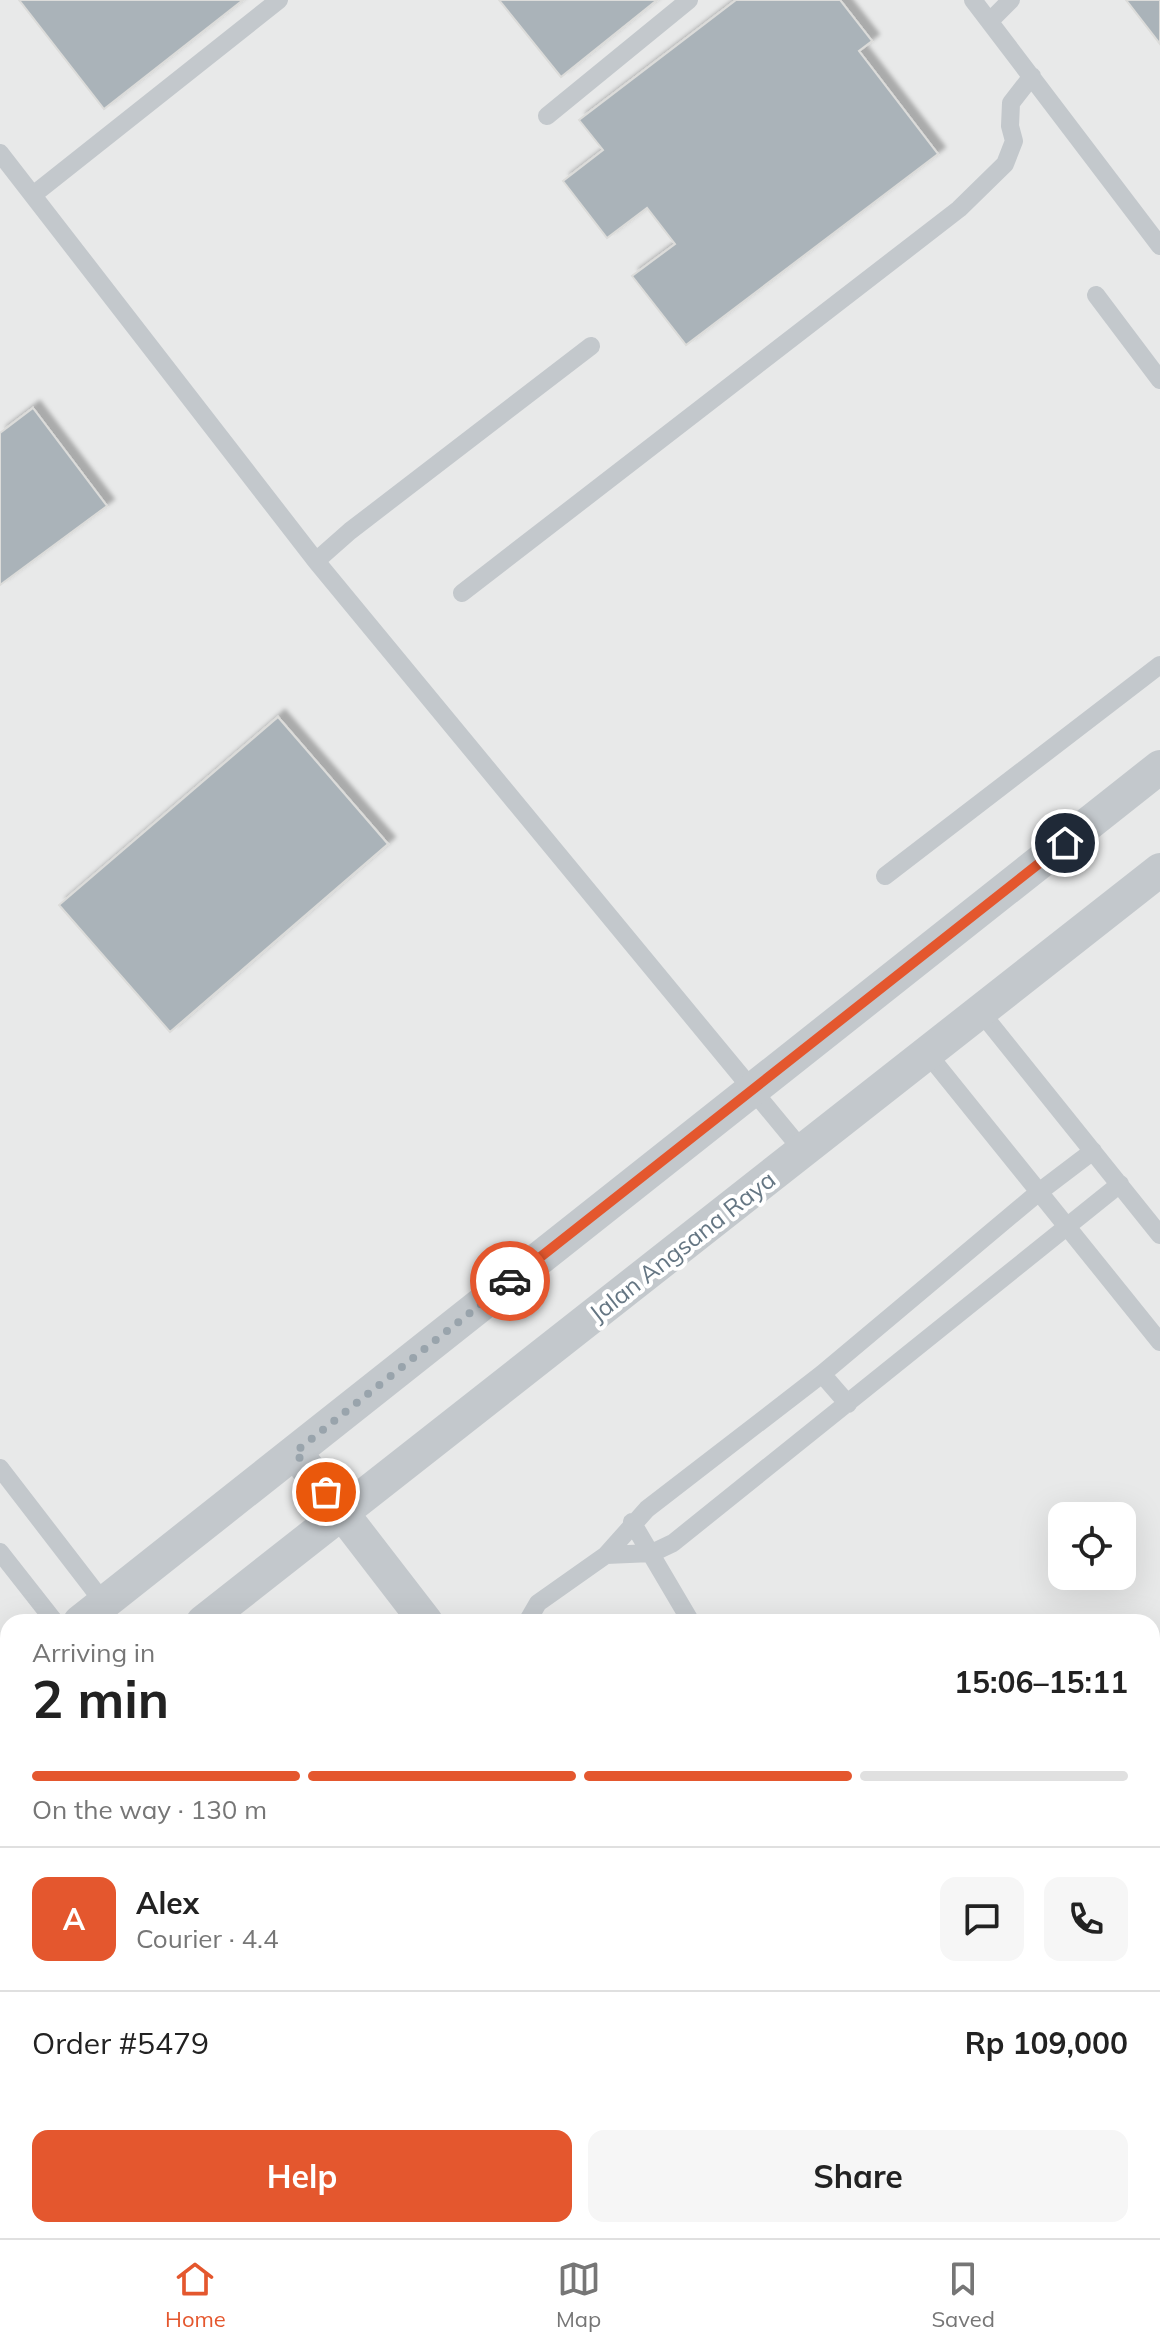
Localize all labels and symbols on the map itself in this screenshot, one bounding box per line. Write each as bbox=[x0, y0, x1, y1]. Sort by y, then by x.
pin bbox=[1031, 809, 1099, 877]
street label: Jalan Angsana Raya bbox=[583, 1164, 781, 1328]
courier bbox=[470, 1241, 550, 1321]
pin bbox=[292, 1458, 360, 1526]

